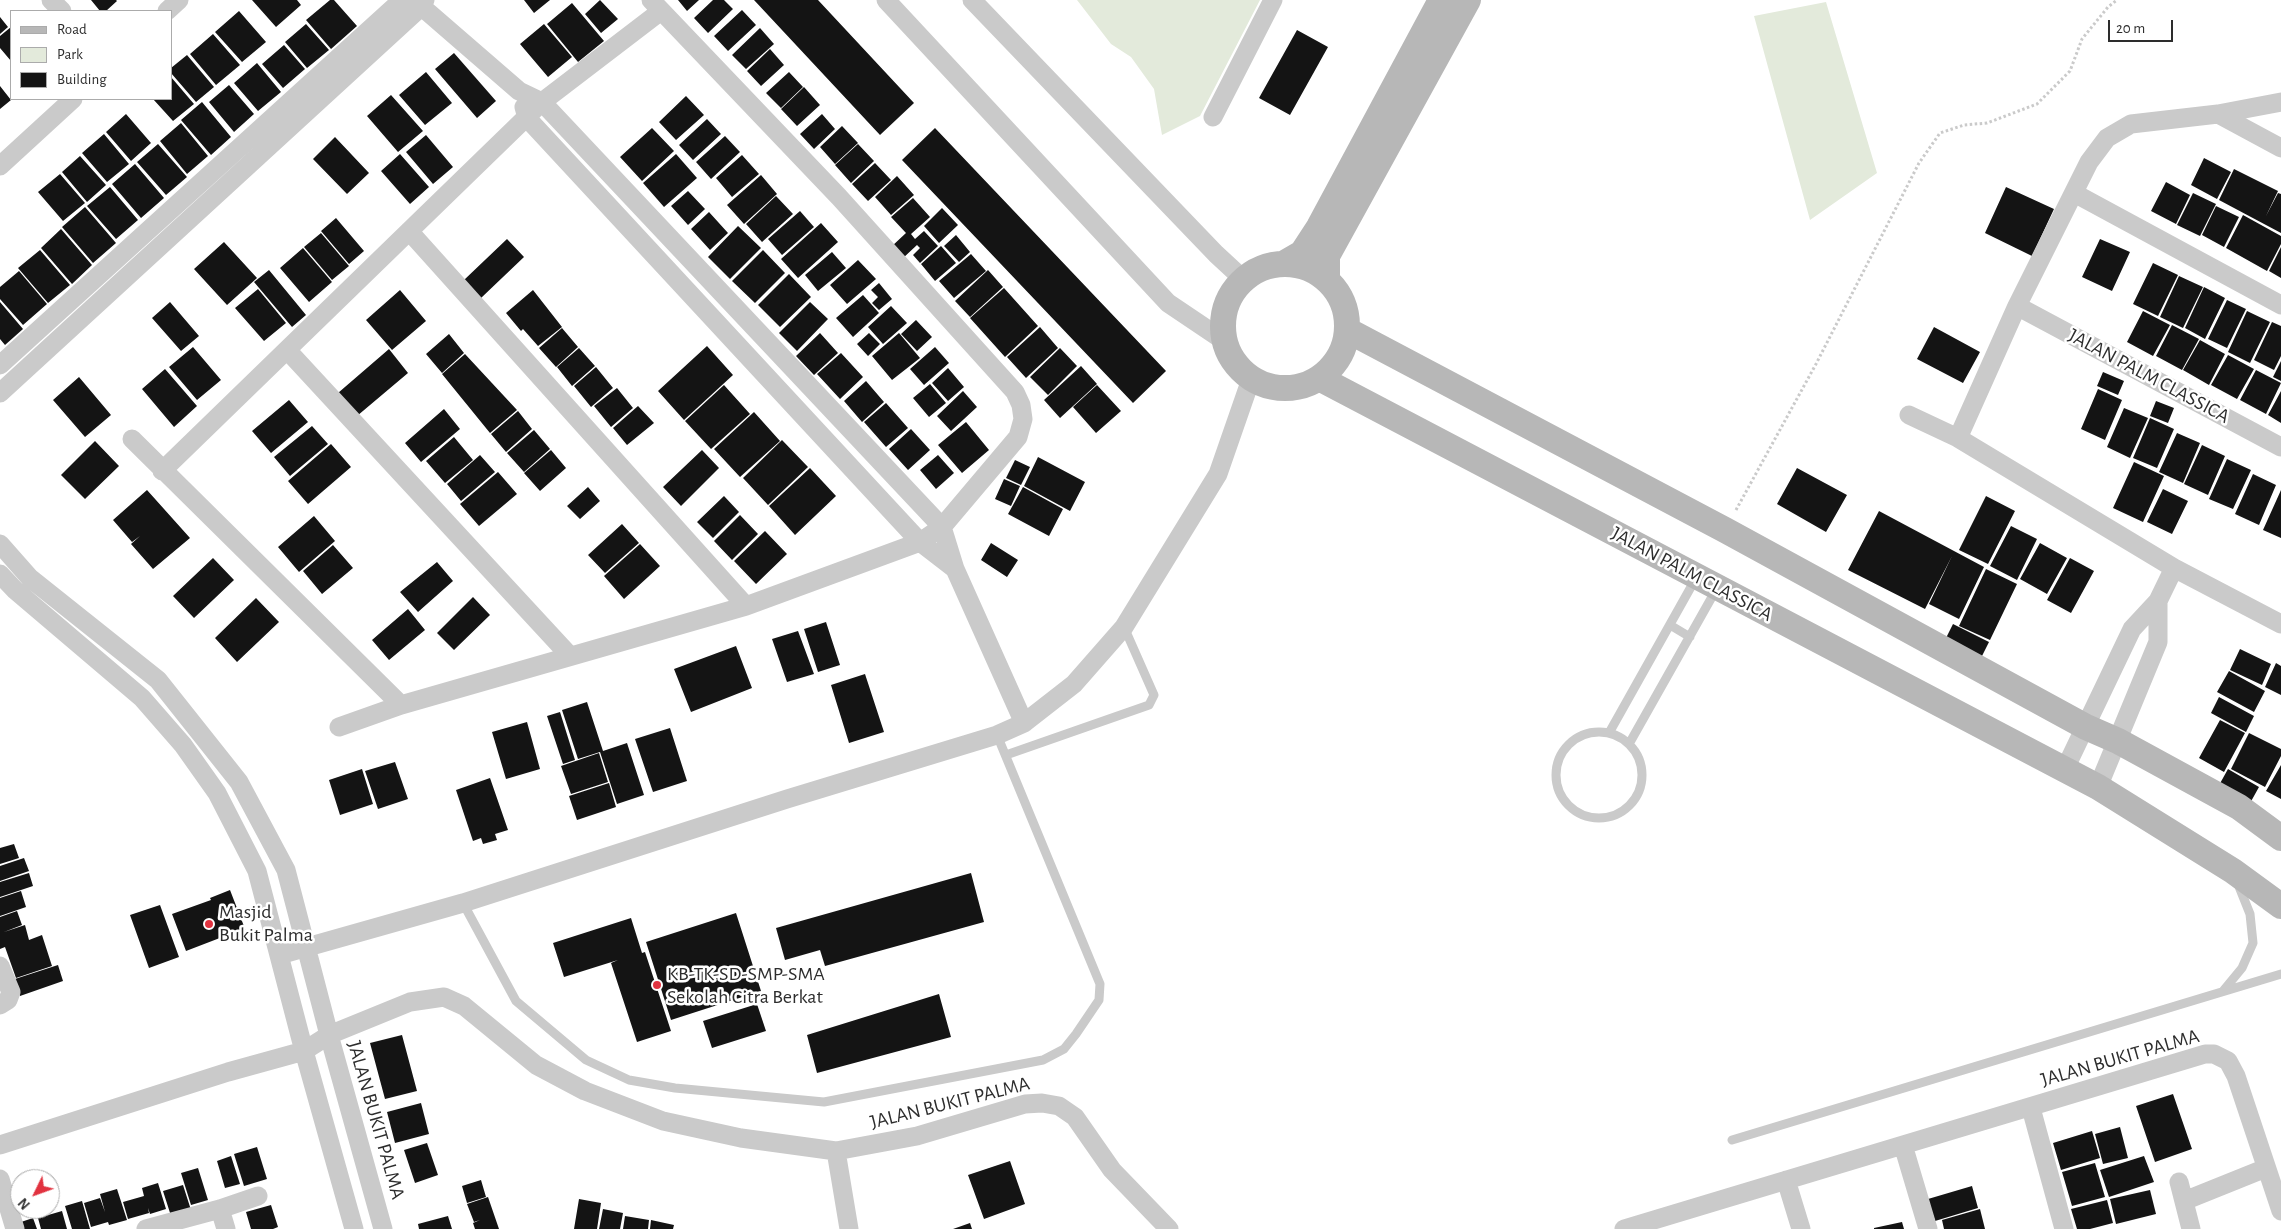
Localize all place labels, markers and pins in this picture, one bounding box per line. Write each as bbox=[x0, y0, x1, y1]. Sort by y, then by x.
place label: Masjid Bukit Palma bbox=[219, 900, 313, 947]
marker: Masjid Bukit Palma bbox=[203, 918, 215, 930]
place label: KB-TK-SD-SMP-SMA Sekolah Citra Berkat bbox=[667, 962, 825, 1009]
marker: KB-TK-SD-SMP-SMA Sekolah Citra Berkat bbox=[651, 979, 663, 991]

